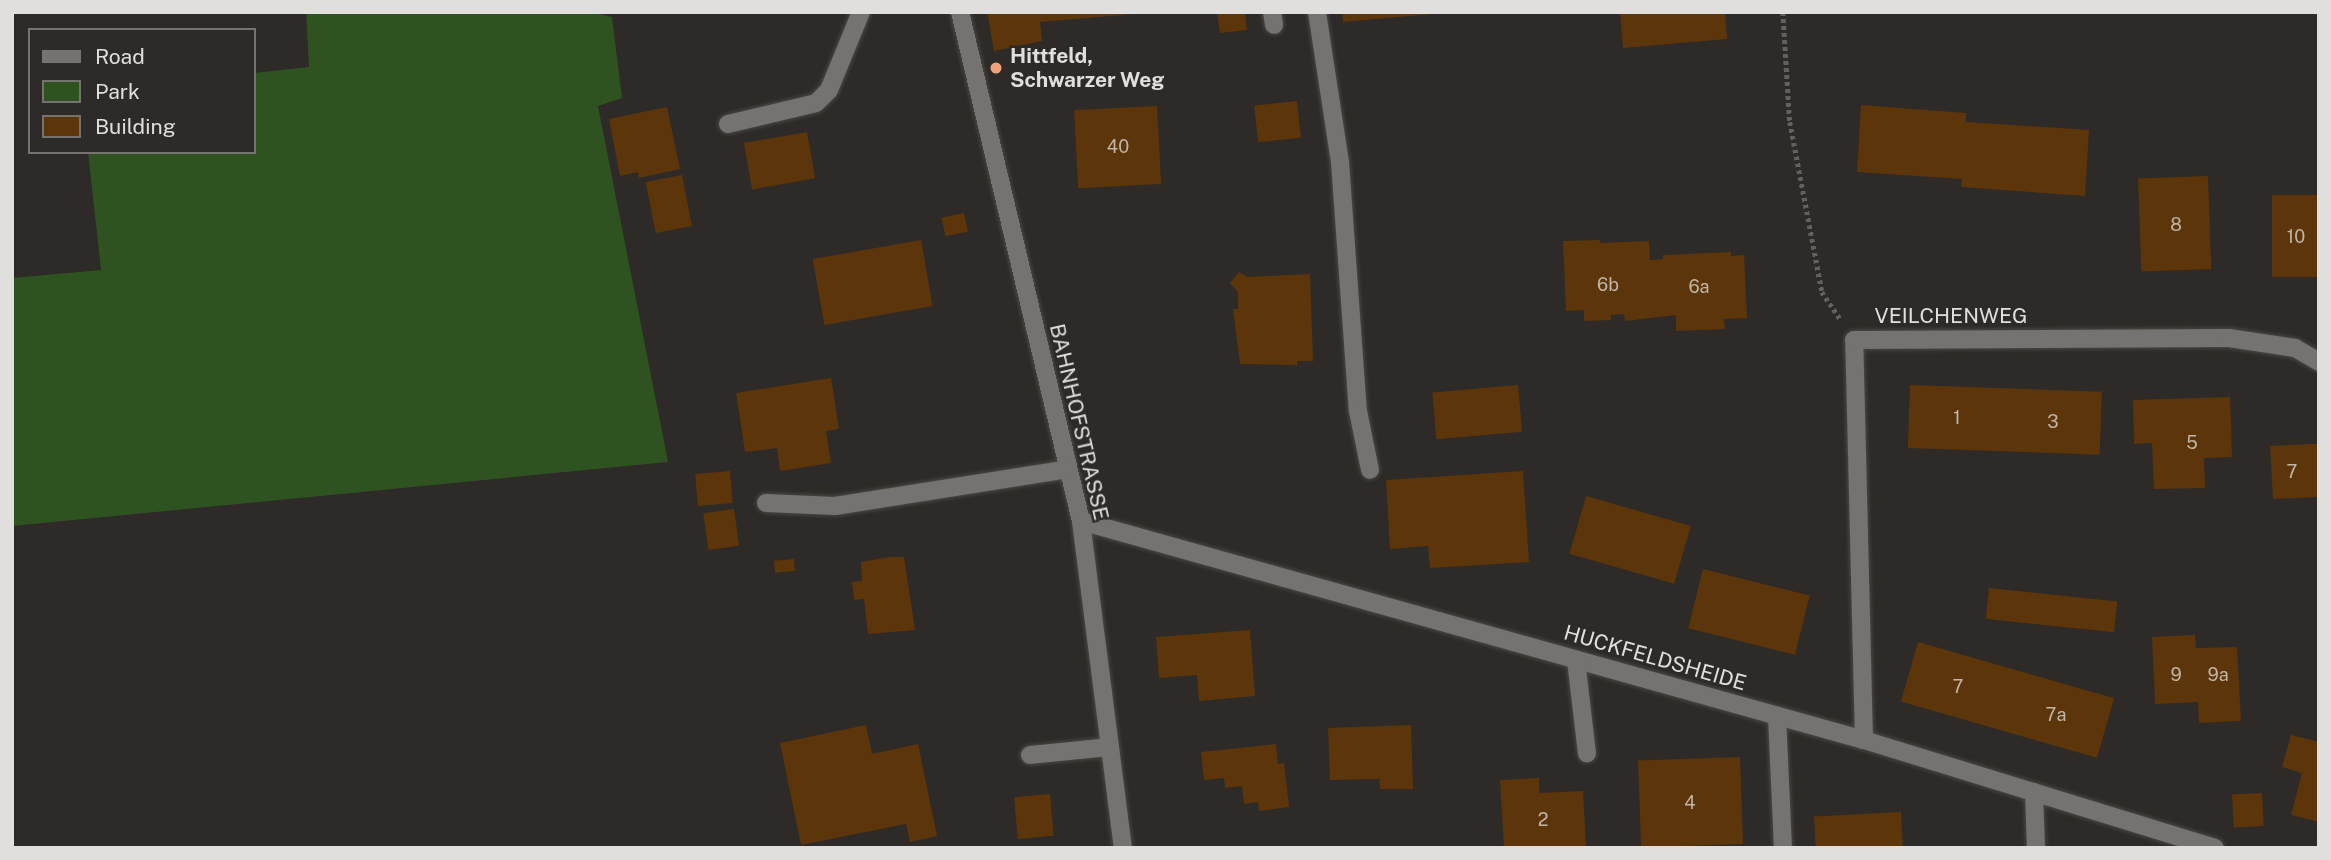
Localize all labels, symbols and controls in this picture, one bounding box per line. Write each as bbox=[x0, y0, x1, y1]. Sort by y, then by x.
legend bbox=[28, 28, 256, 154]
place label: Hittfeld, Schwarzer Weg bbox=[1010, 43, 1165, 93]
text: Road bbox=[95, 44, 145, 69]
marker: Hittfeld, Schwarzer Weg bbox=[988, 60, 1004, 76]
text: Park bbox=[95, 79, 140, 104]
text: Building bbox=[95, 114, 176, 139]
house number: 40 bbox=[1107, 136, 1129, 158]
house number: 8 bbox=[2170, 214, 2182, 236]
house number: 10 bbox=[2287, 226, 2305, 248]
house number: 6b bbox=[1597, 274, 1619, 296]
house number: 6a bbox=[1688, 276, 1710, 298]
street label: VEILCHENWEG bbox=[1875, 303, 2027, 329]
street label: BAHNHOFSTRASSE bbox=[1044, 321, 1114, 523]
house number: 1 bbox=[1953, 407, 1961, 429]
house number: 3 bbox=[2047, 411, 2059, 433]
house number: 5 bbox=[2186, 432, 2198, 454]
house number: 7 bbox=[2287, 461, 2297, 483]
street label: HUCKFELDSHEIDE bbox=[1561, 620, 1749, 696]
house number: 9 bbox=[2170, 664, 2182, 686]
house number: 9a bbox=[2207, 664, 2229, 686]
house number: 7 bbox=[1953, 676, 1963, 698]
house number: 7a bbox=[2046, 704, 2066, 726]
house number: 4 bbox=[1684, 792, 1696, 814]
house number: 2 bbox=[1538, 809, 1548, 831]

